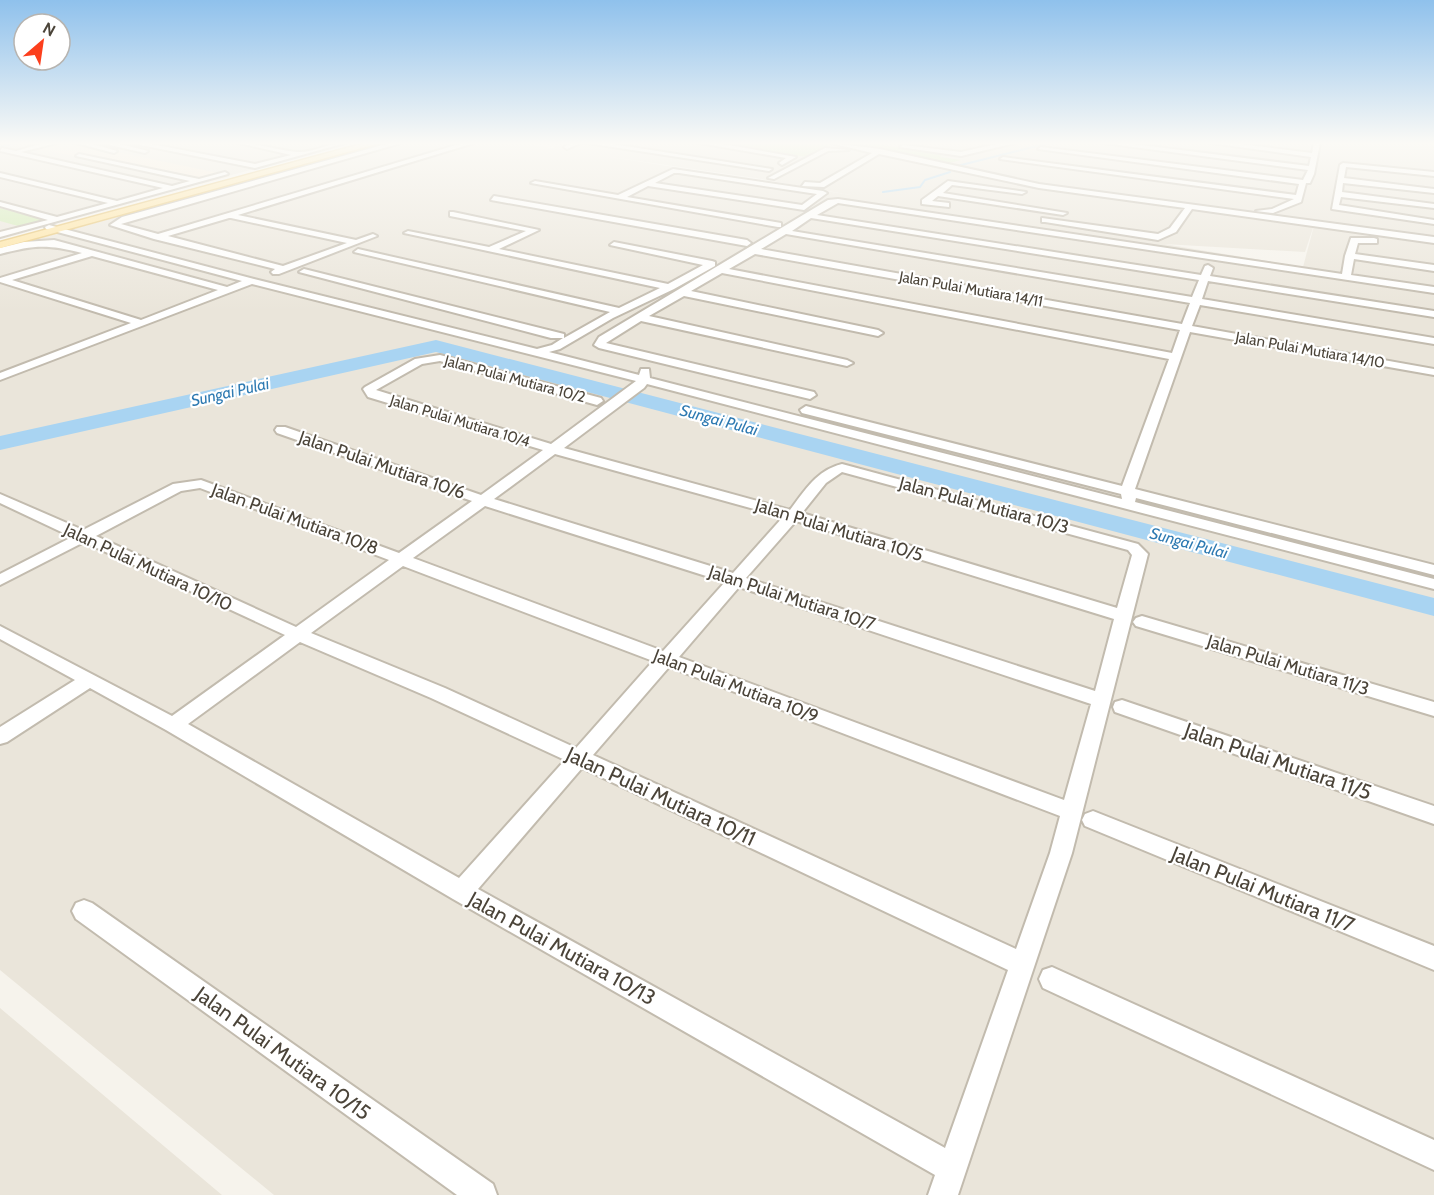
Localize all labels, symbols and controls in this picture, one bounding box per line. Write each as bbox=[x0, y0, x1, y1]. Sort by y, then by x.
north arrow bbox=[12, 12, 72, 72]
text: N bbox=[39, 18, 59, 40]
street label: Jalan Pulai Mutiara 14/11 bbox=[897, 267, 1044, 311]
street label: Jalan Pulai Mutiara 14/10 bbox=[1233, 328, 1386, 372]
street label: Jalan Pulai Mutiara 10/2 bbox=[441, 351, 588, 407]
water label: Sungai Pulai bbox=[189, 374, 271, 410]
street label: Jalan Pulai Mutiara 10/4 bbox=[387, 391, 533, 451]
water label: Sungai Pulai bbox=[678, 401, 760, 440]
street label: Jalan Pulai Mutiara 10/6 bbox=[295, 426, 468, 504]
street label: Jalan Pulai Mutiara 10/3 bbox=[896, 471, 1071, 538]
street label: Jalan Pulai Mutiara 10/8 bbox=[208, 478, 381, 559]
street label: Jalan Pulai Mutiara 10/5 bbox=[751, 494, 926, 566]
street label: Jalan Pulai Mutiara 10/10 bbox=[59, 518, 236, 616]
water label: Sungai Pulai bbox=[1148, 524, 1230, 563]
street label: Jalan Pulai Mutiara 10/7 bbox=[705, 560, 878, 635]
street label: Jalan Pulai Mutiara 11/3 bbox=[1203, 630, 1372, 700]
street label: Jalan Pulai Mutiara 10/9 bbox=[649, 644, 822, 728]
street label: Jalan Pulai Mutiara 11/5 bbox=[1180, 717, 1375, 805]
street label: Jalan Pulai Mutiara 10/11 bbox=[561, 741, 760, 851]
street label: Jalan Pulai Mutiara 11/7 bbox=[1167, 840, 1359, 937]
street label: Jalan Pulai Mutiara 10/13 bbox=[463, 885, 660, 1010]
street label: Jalan Pulai Mutiara 10/15 bbox=[190, 980, 376, 1125]

